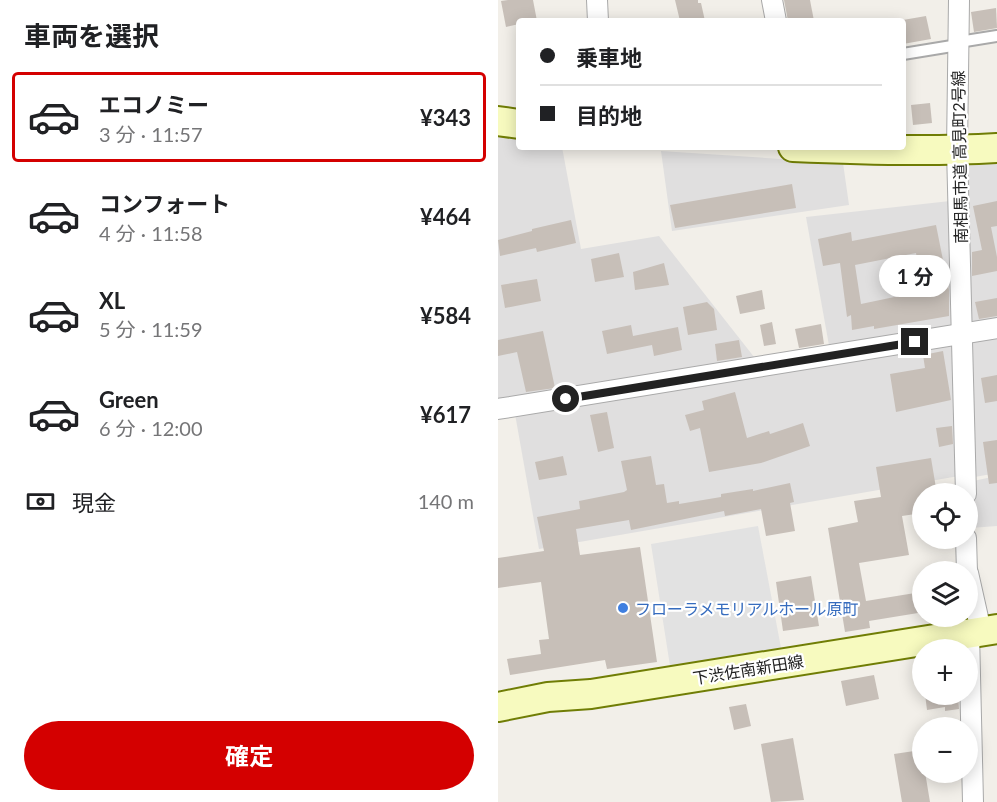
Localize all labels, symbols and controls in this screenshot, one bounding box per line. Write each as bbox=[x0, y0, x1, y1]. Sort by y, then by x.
text: 車両を選択 bbox=[24, 19, 159, 52]
text: 乗車地 bbox=[576, 44, 642, 71]
street label: 南相馬市道 高見町2号線 bbox=[948, 70, 970, 244]
icon: car bbox=[27, 90, 81, 144]
text: エコノミー bbox=[99, 91, 209, 118]
text: 目的地 bbox=[576, 102, 642, 129]
text: ¥343 bbox=[420, 104, 471, 131]
text: 3 分 · 11:57 bbox=[99, 122, 203, 146]
icon: car bbox=[27, 189, 81, 243]
text: コンフォート bbox=[99, 190, 230, 217]
text: ¥464 bbox=[420, 203, 471, 230]
text: 4 分 · 11:58 bbox=[99, 221, 203, 245]
callout: 1 分 bbox=[879, 255, 951, 297]
text: 1 分 bbox=[897, 264, 933, 288]
text: XL bbox=[99, 287, 125, 314]
icon: car bbox=[27, 288, 81, 342]
text: ¥584 bbox=[420, 302, 471, 329]
text: 5 分 · 11:59 bbox=[99, 317, 203, 341]
route end bbox=[901, 328, 928, 355]
route start bbox=[552, 385, 579, 412]
text: Green bbox=[99, 386, 159, 413]
icon: car bbox=[27, 387, 81, 441]
text: ¥617 bbox=[420, 401, 471, 428]
text: 6 分 · 12:00 bbox=[99, 416, 203, 440]
map controls bbox=[912, 483, 978, 783]
button: locate bbox=[912, 483, 978, 549]
icon: cash bbox=[24, 485, 57, 518]
text: 現金 bbox=[72, 489, 116, 516]
text: 140 m bbox=[418, 489, 474, 513]
button: layers bbox=[912, 561, 978, 627]
place label: フローラメモリアルホール原町 bbox=[635, 599, 858, 618]
marker: フローラメモリアルホール原町 bbox=[616, 601, 630, 615]
button: + bbox=[912, 639, 978, 705]
street label: 下渋佐南新田線 bbox=[691, 651, 805, 687]
button: − bbox=[912, 717, 978, 783]
button: 確定 bbox=[24, 721, 474, 790]

